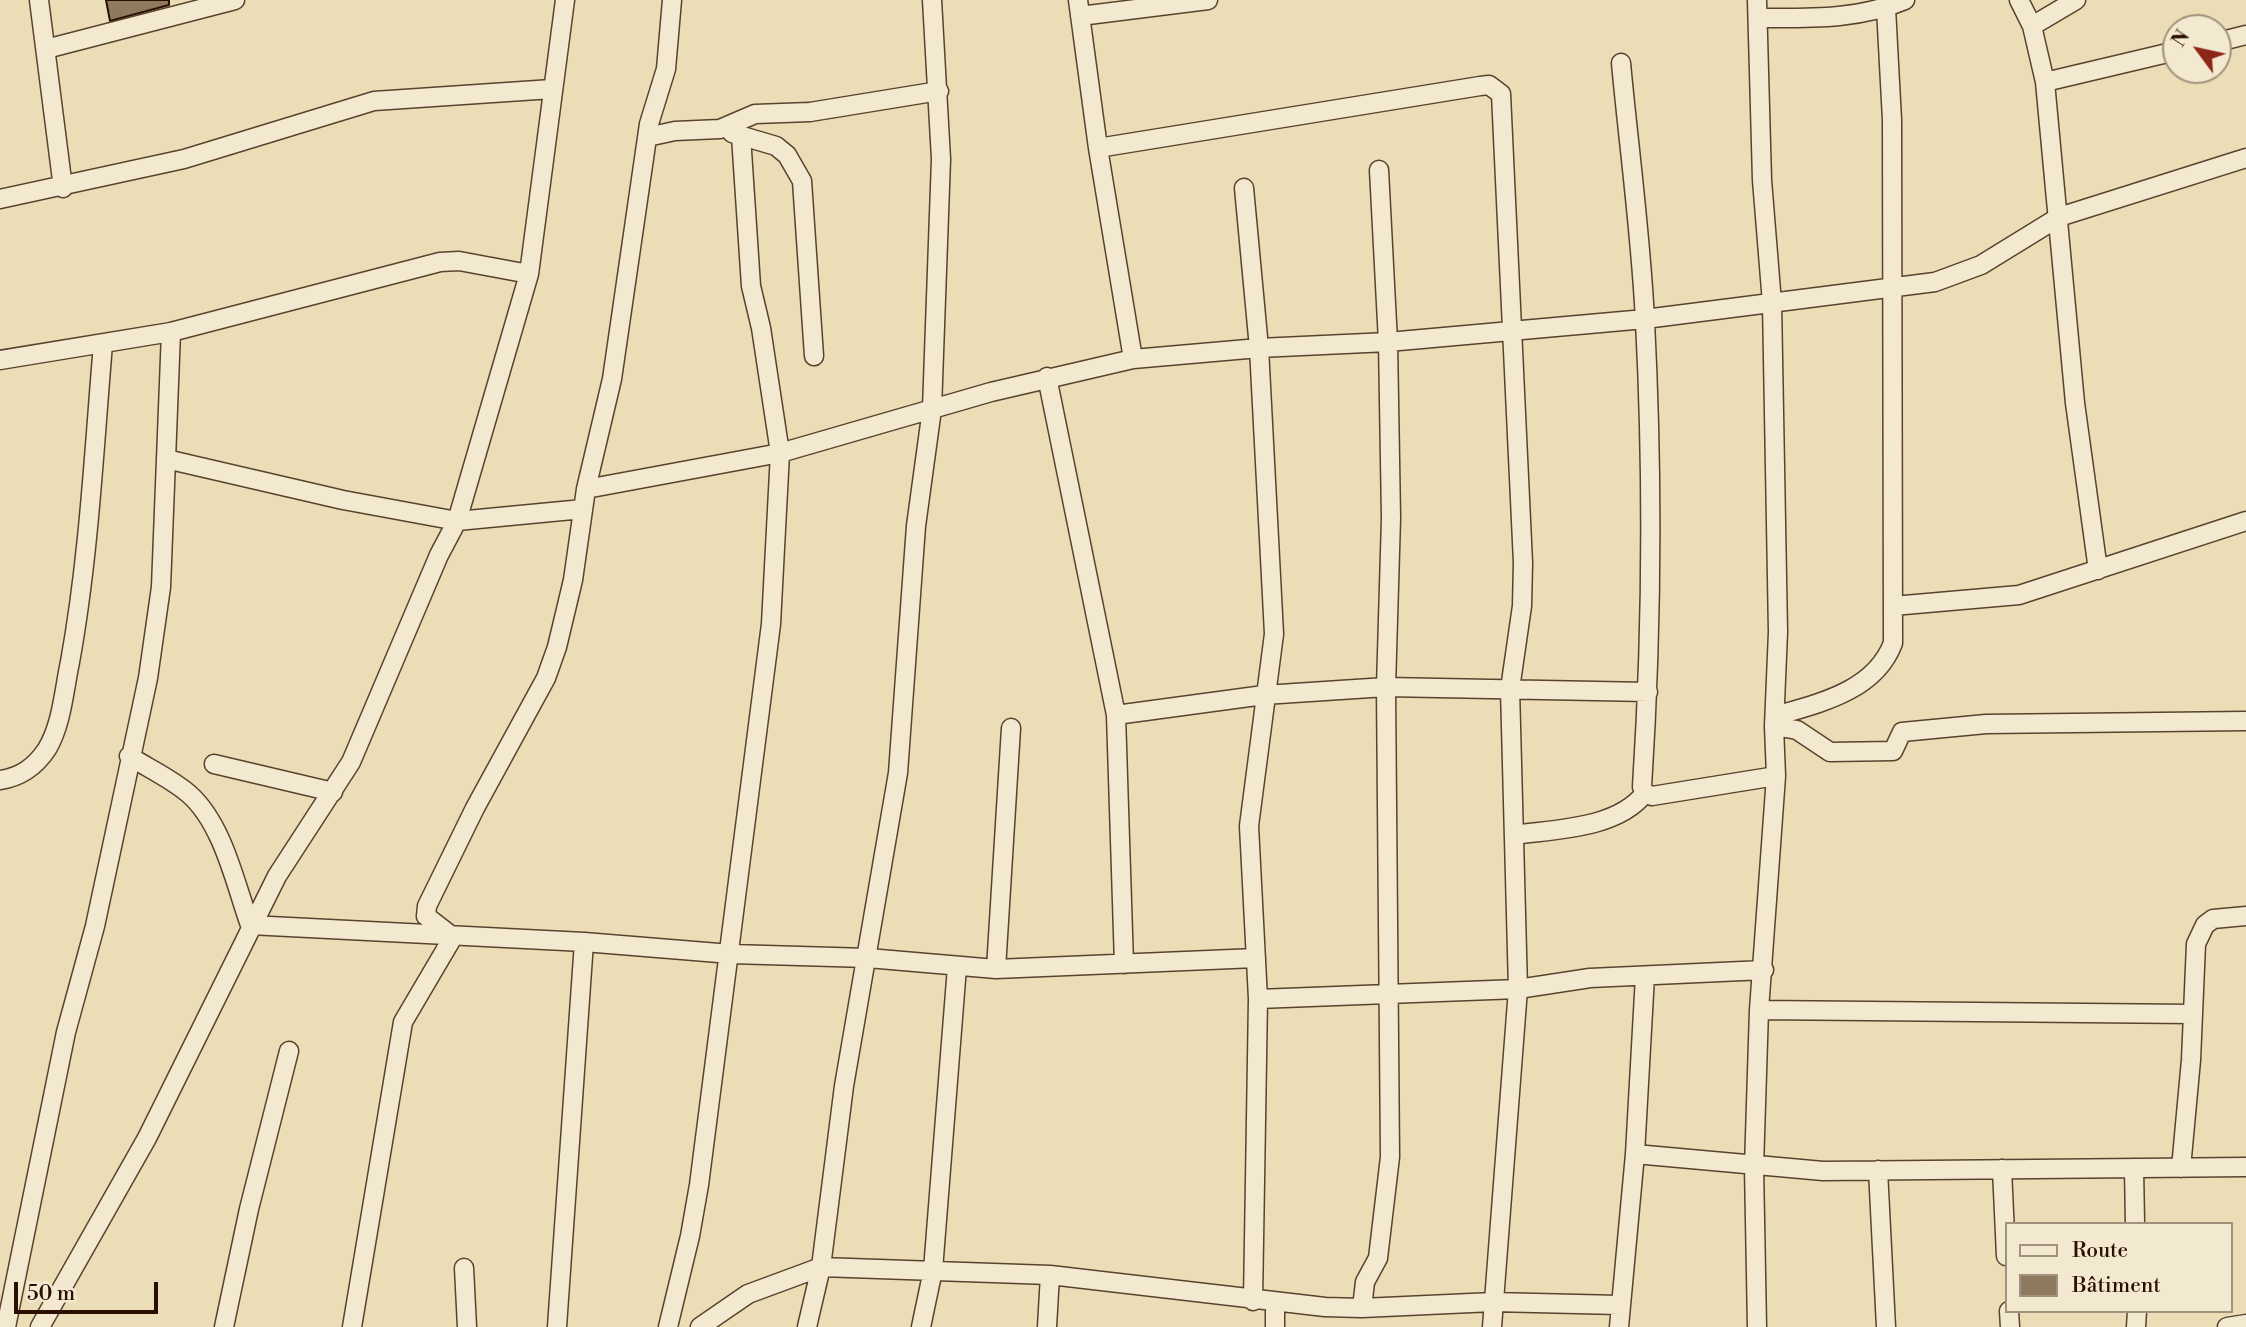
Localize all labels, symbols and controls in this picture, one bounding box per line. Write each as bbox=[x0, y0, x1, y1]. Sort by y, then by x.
north arrow bbox=[2162, 14, 2232, 84]
text: N bbox=[2167, 26, 2195, 51]
legend bbox=[2004, 1222, 2232, 1313]
text: Route bbox=[2072, 1238, 2128, 1264]
scale bar bbox=[18, 1268, 161, 1312]
text: Bâtiment bbox=[2072, 1273, 2161, 1299]
text: 50 m bbox=[27, 1281, 75, 1307]

